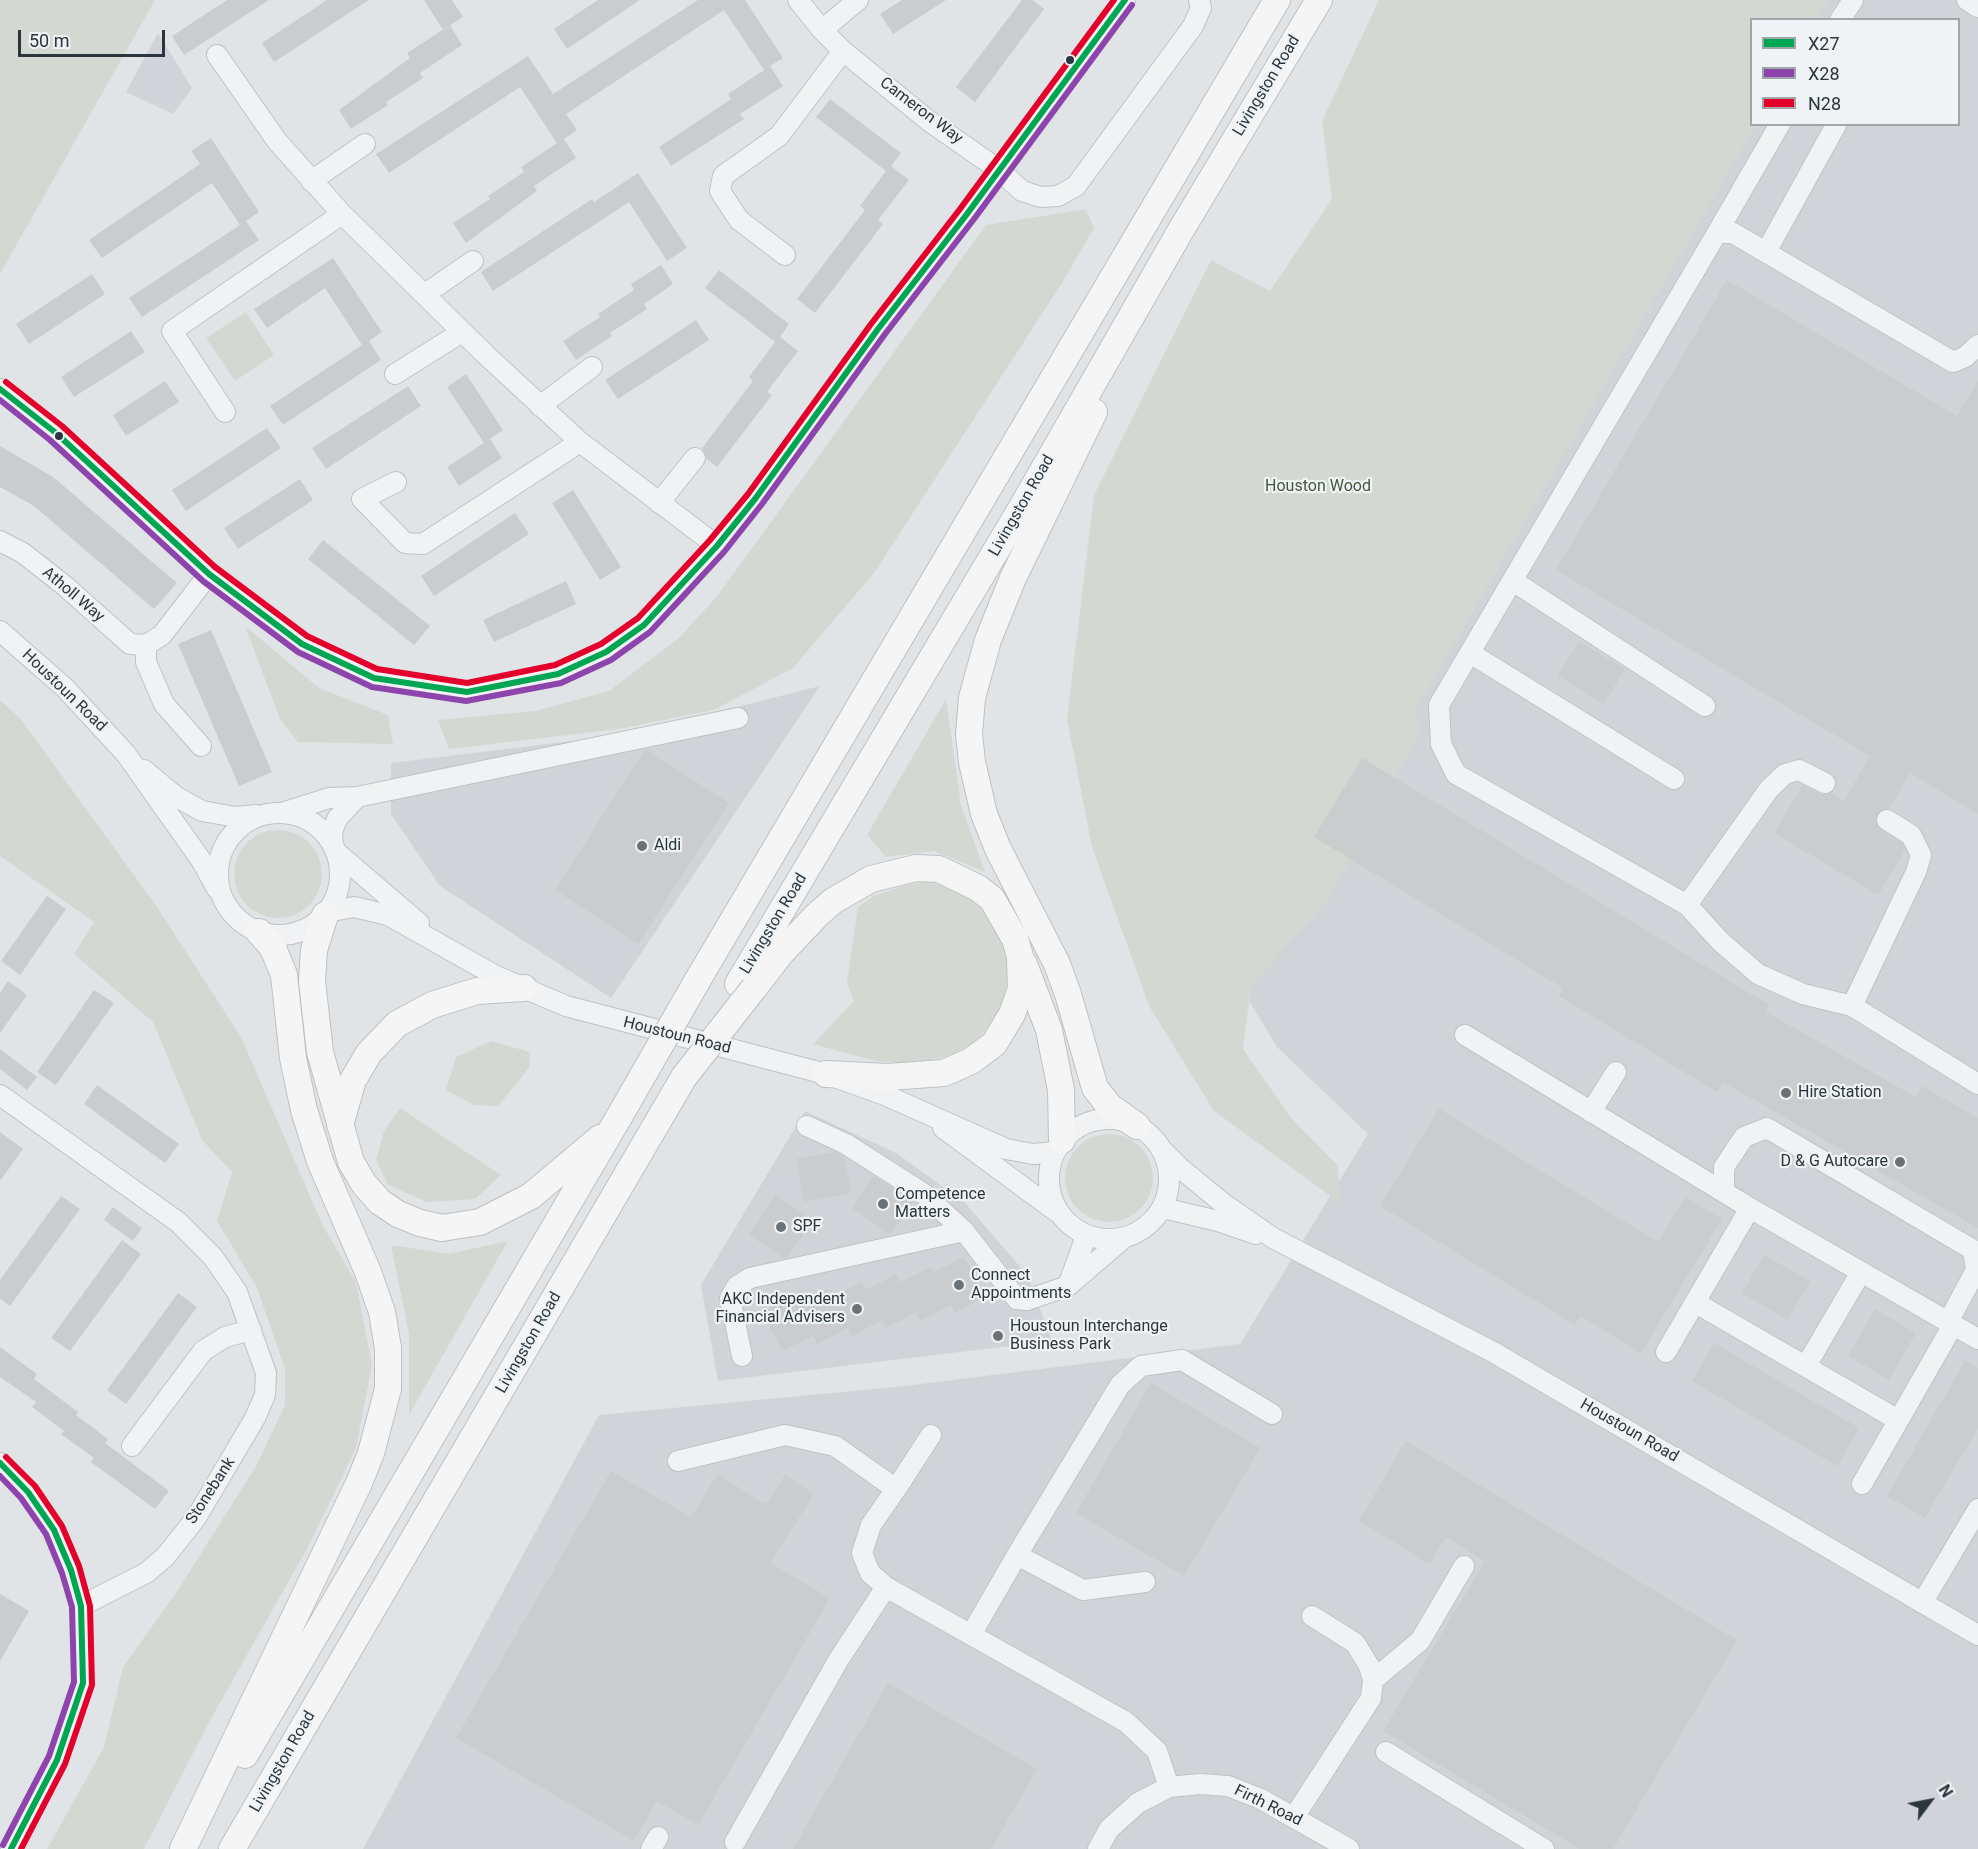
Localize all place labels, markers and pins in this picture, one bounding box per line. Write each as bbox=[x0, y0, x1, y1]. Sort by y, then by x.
unlabelled marker bbox=[1064, 54, 1076, 66]
unlabelled marker bbox=[53, 430, 65, 442]
place label: Aldi bbox=[654, 836, 681, 856]
marker: Aldi bbox=[635, 839, 649, 853]
place label: Hire Station bbox=[1798, 1083, 1882, 1103]
marker: Hire Station bbox=[1779, 1086, 1793, 1100]
place label: D & G Autocare bbox=[1781, 1152, 1888, 1172]
marker: D & G Autocare bbox=[1893, 1155, 1907, 1169]
place label: Competence Matters bbox=[895, 1185, 985, 1223]
marker: Competence Matters bbox=[876, 1197, 890, 1211]
place label: SPF bbox=[793, 1217, 821, 1237]
marker: SPF bbox=[774, 1220, 788, 1234]
place label: Connect Appointments bbox=[971, 1266, 1071, 1304]
marker: Connect Appointments bbox=[952, 1278, 966, 1292]
place label: AKC Independent Financial Advisers bbox=[716, 1290, 845, 1328]
marker: AKC Independent Financial Advisers bbox=[850, 1302, 864, 1316]
place label: Houstoun Interchange Business Park bbox=[1010, 1317, 1168, 1355]
marker: Houstoun Interchange Business Park bbox=[991, 1329, 1005, 1343]

